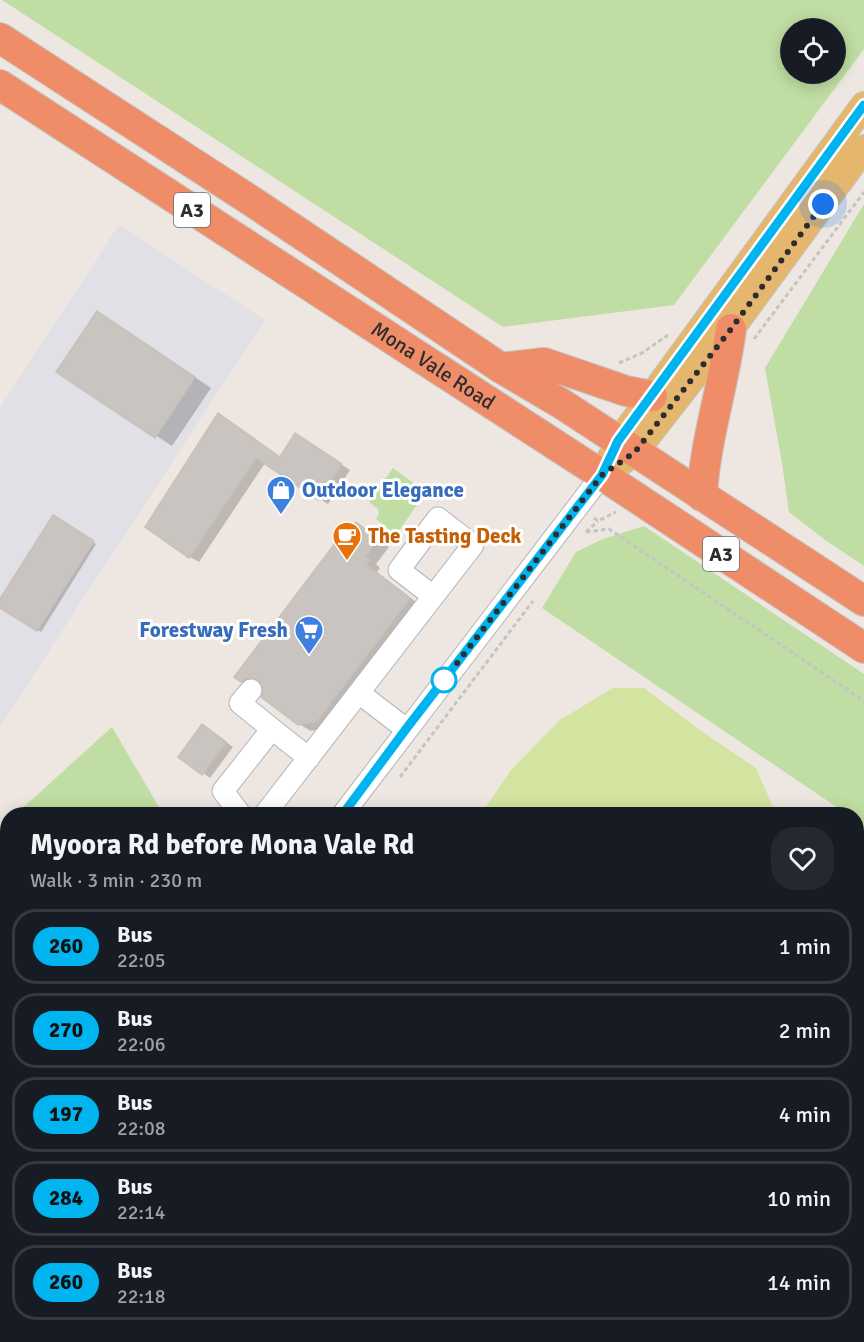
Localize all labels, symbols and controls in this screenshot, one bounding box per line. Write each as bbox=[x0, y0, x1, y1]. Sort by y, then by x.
map controls bbox=[780, 18, 846, 84]
button: locate bbox=[780, 18, 846, 84]
your location bbox=[808, 189, 838, 219]
road number: A3 bbox=[174, 193, 210, 227]
street label: Mona Vale Road bbox=[366, 316, 500, 415]
shop icon: Outdoor Elegance bbox=[265, 474, 297, 516]
place label: Outdoor Elegance bbox=[302, 477, 464, 503]
cafe icon: The Tasting Deck bbox=[331, 520, 363, 562]
place label: The Tasting Deck bbox=[368, 523, 521, 549]
road number: A3 bbox=[703, 537, 739, 571]
supermarket icon: Forestway Fresh bbox=[293, 614, 325, 656]
place label: Forestway Fresh bbox=[139, 617, 288, 643]
unlabelled marker bbox=[431, 667, 457, 693]
button: heart bbox=[771, 827, 834, 890]
text: Myoora Rd before Mona Vale Rd bbox=[30, 828, 414, 862]
text: Walk · 3 min · 230 m bbox=[30, 868, 202, 893]
text: Bus bbox=[117, 921, 152, 948]
text: 260 bbox=[49, 933, 83, 959]
text: 1 min bbox=[779, 933, 831, 960]
text: 22:05 bbox=[117, 948, 166, 973]
text: Bus bbox=[117, 1005, 152, 1032]
text: 270 bbox=[49, 1017, 83, 1043]
text: 2 min bbox=[779, 1017, 831, 1044]
text: 22:06 bbox=[117, 1032, 166, 1057]
text: Bus bbox=[117, 1089, 152, 1116]
text: 197 bbox=[49, 1101, 83, 1127]
text: 4 min bbox=[779, 1101, 831, 1128]
text: 22:08 bbox=[117, 1116, 166, 1141]
text: Bus bbox=[117, 1173, 152, 1200]
text: 284 bbox=[49, 1185, 83, 1211]
text: 10 min bbox=[767, 1185, 831, 1212]
text: 22:14 bbox=[117, 1200, 166, 1225]
text: Bus bbox=[117, 1257, 152, 1284]
text: 260 bbox=[49, 1269, 83, 1295]
text: 14 min bbox=[767, 1269, 831, 1296]
text: 22:18 bbox=[117, 1284, 166, 1309]

